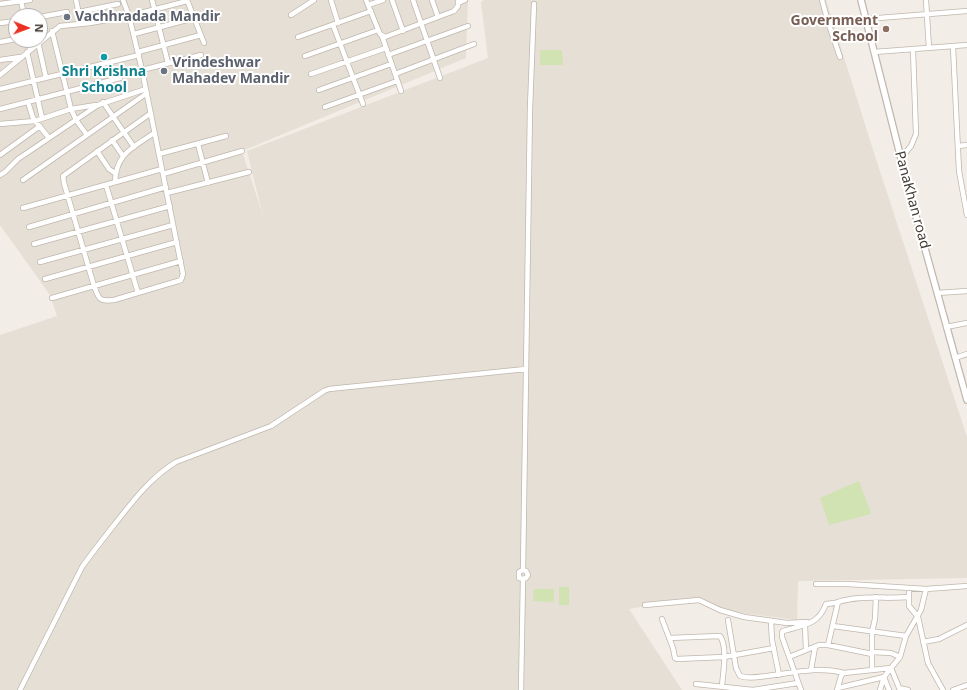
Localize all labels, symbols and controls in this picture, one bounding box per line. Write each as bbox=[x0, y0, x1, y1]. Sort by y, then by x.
north arrow bbox=[8, 8, 48, 48]
place label: Vachhradada Mandir bbox=[75, 9, 220, 25]
marker: Vachhradada Mandir bbox=[62, 12, 72, 22]
place label: Government School bbox=[791, 13, 878, 46]
text: N bbox=[32, 24, 47, 33]
marker: Government School bbox=[881, 24, 891, 34]
marker: Shri Krishna School bbox=[99, 52, 109, 62]
place label: Vrindeshwar Mahadev Mandir bbox=[172, 55, 290, 88]
place label: Shri Krishna School bbox=[62, 64, 146, 96]
marker: Vrindeshwar Mahadev Mandir bbox=[159, 66, 169, 76]
street label: PanaKhan road bbox=[891, 149, 933, 251]

